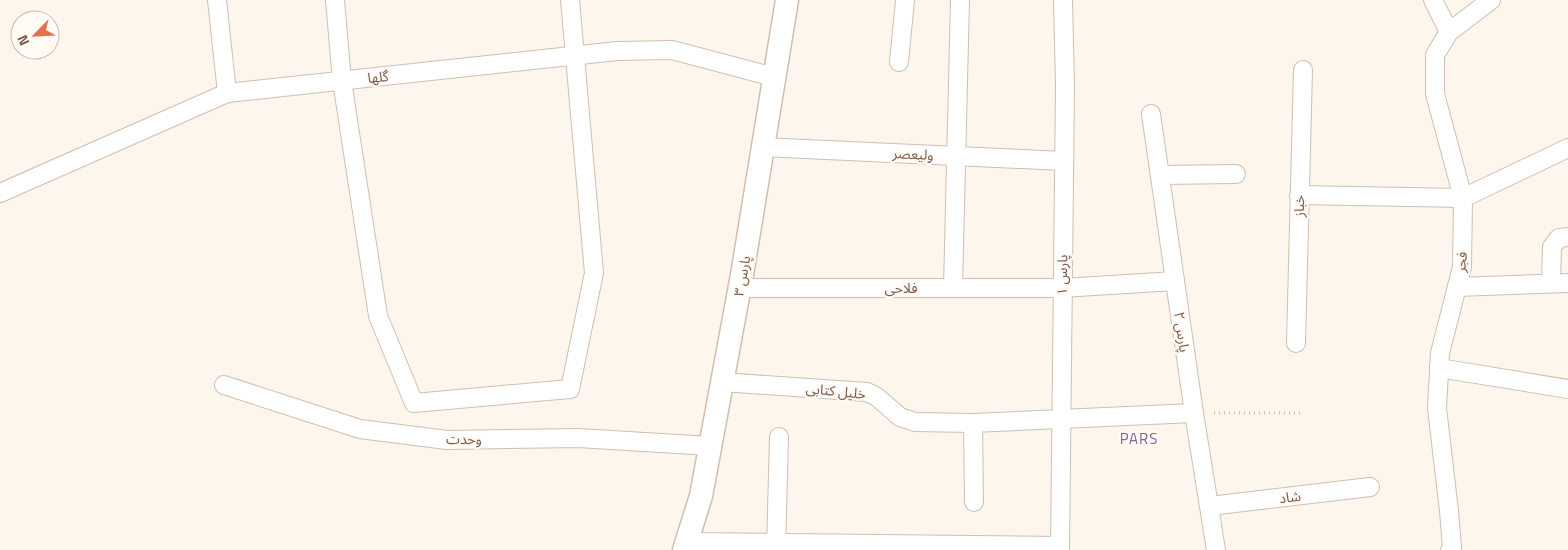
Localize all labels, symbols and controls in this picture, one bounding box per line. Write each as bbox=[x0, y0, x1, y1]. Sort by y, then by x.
north arrow bbox=[10, 10, 60, 60]
text: N bbox=[11, 32, 34, 49]
street label: گلها bbox=[366, 65, 390, 88]
street label: ولیعصر bbox=[891, 142, 934, 165]
street label: خباز bbox=[1288, 195, 1309, 218]
street label: فجر bbox=[1449, 251, 1472, 274]
street label: پارس ۳ bbox=[728, 254, 756, 298]
street label: پارس ۱ bbox=[1051, 254, 1072, 296]
street label: فلاحی bbox=[884, 277, 918, 298]
street label: پارس ۲ bbox=[1169, 310, 1196, 354]
street label: خلیل کتابی bbox=[805, 377, 867, 404]
district label: PARS bbox=[1120, 427, 1158, 450]
street label: وحدت bbox=[446, 428, 482, 449]
street label: شاد bbox=[1278, 485, 1302, 508]

